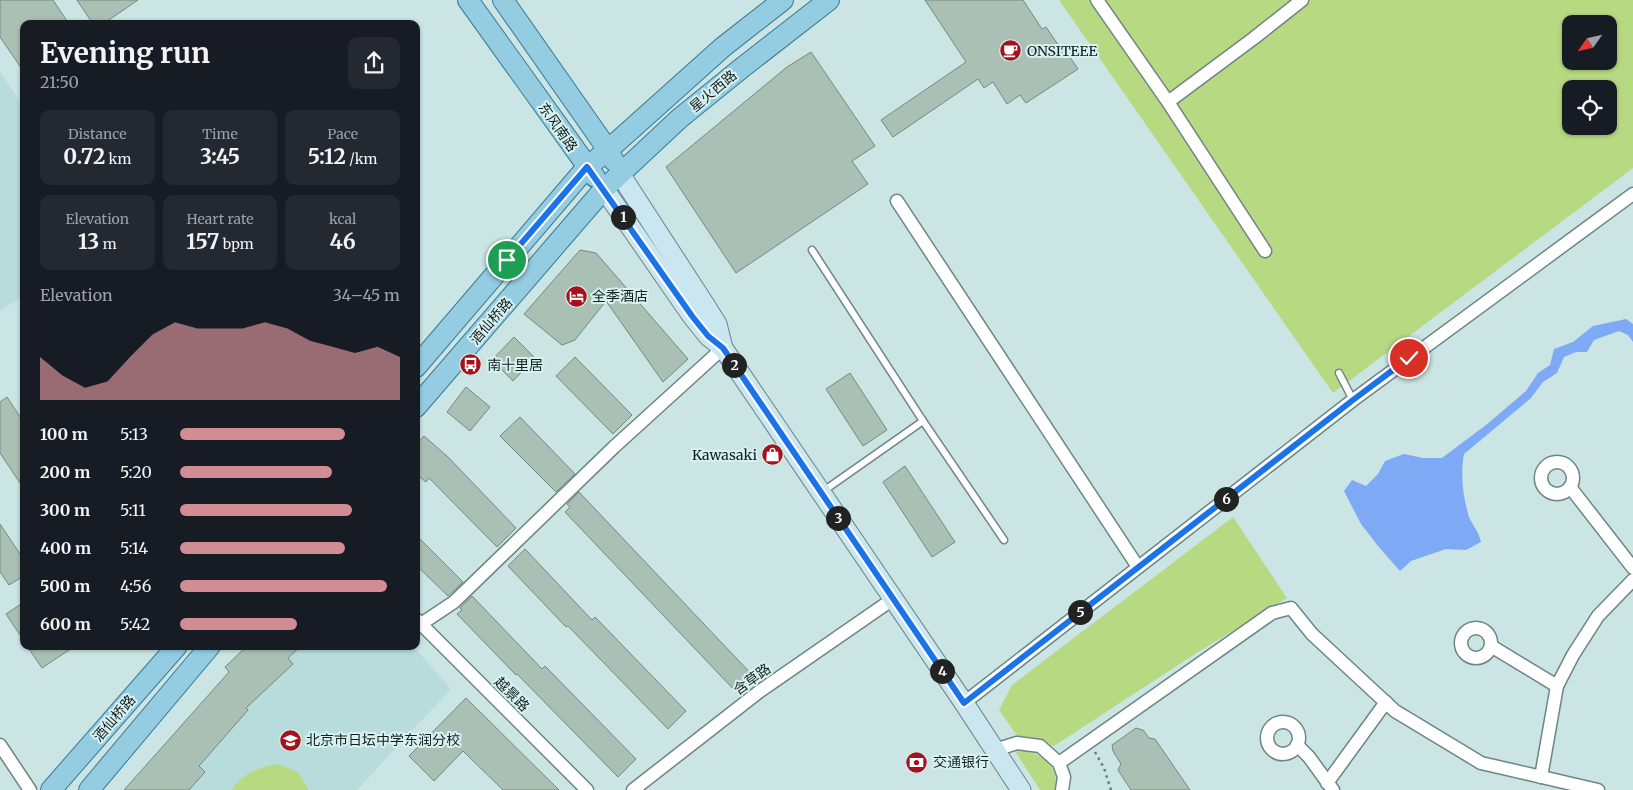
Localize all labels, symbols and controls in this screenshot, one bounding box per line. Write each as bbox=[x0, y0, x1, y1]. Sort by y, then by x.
north arrow bbox=[1562, 15, 1618, 70]
map controls bbox=[1562, 15, 1617, 135]
text: Evening run bbox=[40, 35, 210, 71]
button: share bbox=[348, 37, 400, 89]
cafe icon: ONSITEEE bbox=[999, 39, 1023, 63]
place label: ONSITEEE bbox=[1027, 42, 1097, 60]
street label: 星火西路 bbox=[686, 66, 740, 116]
text: 21:50 bbox=[40, 72, 79, 92]
button: locate bbox=[1562, 80, 1617, 135]
street label: 东风南路 bbox=[535, 99, 581, 155]
text: Distance bbox=[68, 125, 127, 143]
text: Time bbox=[202, 125, 238, 143]
text: Pace bbox=[327, 125, 358, 143]
text: 0.72 bbox=[63, 143, 105, 170]
text: 3:45 bbox=[200, 143, 240, 170]
text: 5:12 bbox=[308, 143, 346, 170]
text: km bbox=[105, 150, 131, 168]
text: /km bbox=[346, 150, 377, 168]
pin: 1 bbox=[610, 204, 636, 230]
text: 1 bbox=[620, 208, 627, 226]
text: Elevation bbox=[66, 210, 129, 228]
text: Heart rate bbox=[186, 210, 253, 228]
text: kcal bbox=[329, 210, 356, 228]
text: 13 bbox=[78, 228, 99, 255]
text: 157 bbox=[186, 228, 219, 255]
text: 46 bbox=[330, 228, 356, 255]
text: m bbox=[99, 235, 117, 253]
text: bpm bbox=[219, 235, 254, 253]
pin bbox=[486, 239, 528, 281]
icon: arrive bbox=[493, 246, 521, 274]
hotel icon: 全季酒店 bbox=[564, 284, 588, 308]
text: Elevation bbox=[40, 285, 113, 305]
text: 34–45 m bbox=[333, 285, 400, 305]
place label: 全季酒店 bbox=[592, 287, 648, 305]
street label: 酒仙桥路 bbox=[466, 294, 516, 348]
pin bbox=[1388, 337, 1430, 379]
icon: check bbox=[1395, 344, 1423, 372]
pin: 2 bbox=[722, 352, 746, 378]
bus stop icon: 南十里居 bbox=[459, 353, 483, 377]
place label: 南十里居 bbox=[487, 356, 543, 374]
text: 2 bbox=[730, 356, 739, 374]
text: 100 m bbox=[40, 424, 88, 444]
text: 5:13 bbox=[120, 424, 148, 444]
shop icon: Kawasaki bbox=[761, 443, 785, 467]
place label: Kawasaki bbox=[692, 446, 757, 464]
text: 200 m bbox=[40, 462, 90, 482]
text: 5:20 bbox=[120, 462, 152, 482]
pin: 6 bbox=[1214, 486, 1238, 512]
text: 6 bbox=[1222, 490, 1231, 508]
text: 300 m bbox=[40, 500, 90, 520]
text: 5:11 bbox=[120, 500, 146, 520]
pin: 3 bbox=[826, 506, 850, 530]
text: 3 bbox=[834, 509, 843, 527]
text: 400 m bbox=[40, 538, 91, 558]
text: 5:14 bbox=[120, 538, 148, 558]
text: 500 m bbox=[40, 576, 90, 596]
text: 4:56 bbox=[120, 576, 151, 596]
pin: 5 bbox=[1068, 600, 1092, 624]
text: 5 bbox=[1076, 603, 1085, 621]
text: 600 m bbox=[40, 614, 91, 634]
text: 5:42 bbox=[120, 614, 150, 634]
pin: 4 bbox=[930, 658, 954, 684]
street label: 含草路 bbox=[730, 659, 774, 699]
text: 4 bbox=[938, 662, 947, 680]
street label: 越景路 bbox=[491, 673, 533, 715]
street label: 酒仙桥路 bbox=[89, 691, 139, 745]
school or university icon: 北京市日坛中学东润分校 bbox=[278, 728, 302, 752]
place label: 北京市日坛中学东润分校 bbox=[306, 731, 460, 749]
bank icon: 交通银行 bbox=[905, 750, 929, 774]
place label: 交通银行 bbox=[933, 753, 989, 771]

